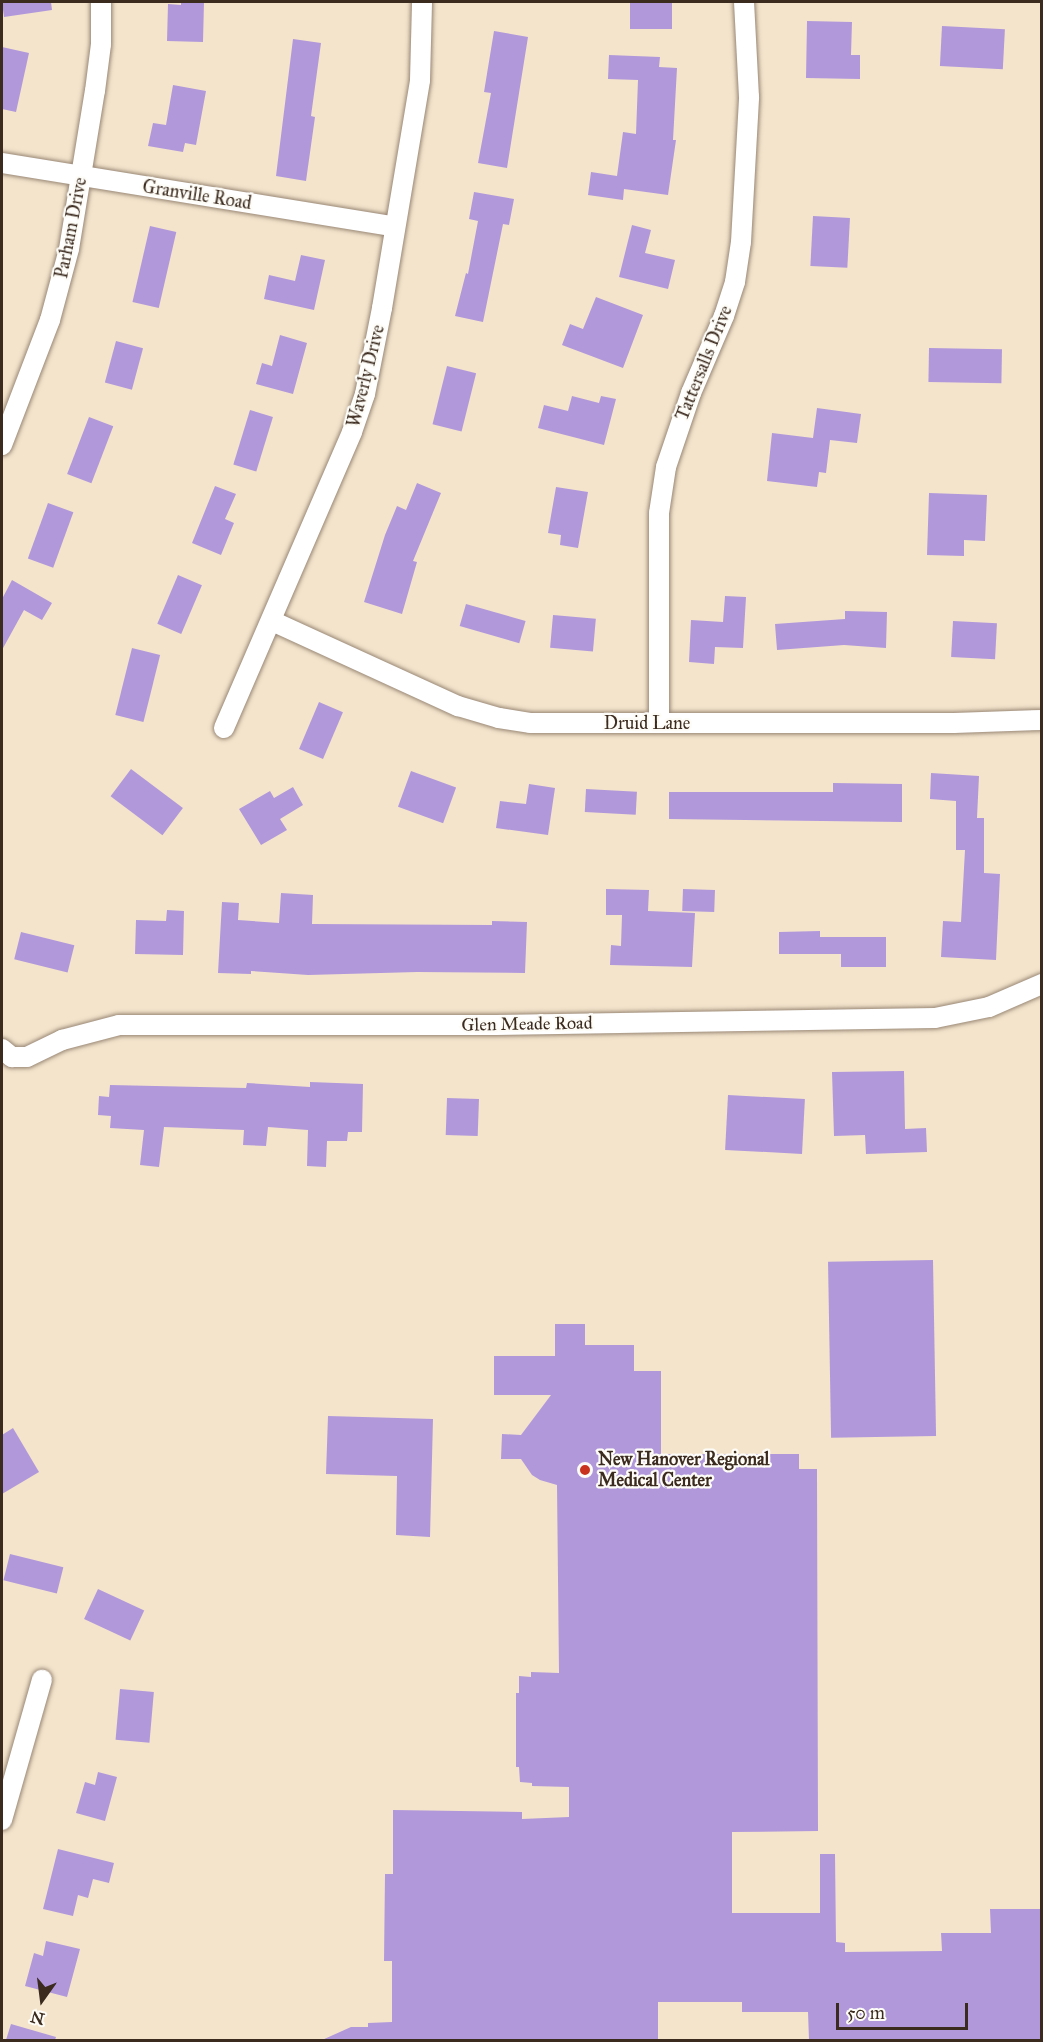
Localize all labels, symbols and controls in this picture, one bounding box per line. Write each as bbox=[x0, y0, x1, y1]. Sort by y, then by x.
street label: Parham Drive bbox=[51, 176, 91, 280]
street label: Granville Road bbox=[141, 176, 253, 214]
street label: Tattersalls Drive bbox=[671, 302, 737, 424]
street label: Waverly Drive bbox=[343, 323, 389, 429]
street label: Druid Lane bbox=[604, 712, 690, 734]
street label: Glen Meade Road bbox=[461, 1012, 593, 1036]
place label: New Hanover Regional Medical Center bbox=[598, 1449, 769, 1492]
marker: New Hanover Regional Medical Center bbox=[576, 1461, 594, 1479]
north arrow bbox=[12, 1970, 72, 2030]
scale bar bbox=[839, 1991, 971, 2029]
text: 50 m bbox=[847, 2002, 885, 2024]
text: N bbox=[29, 2007, 46, 2029]

